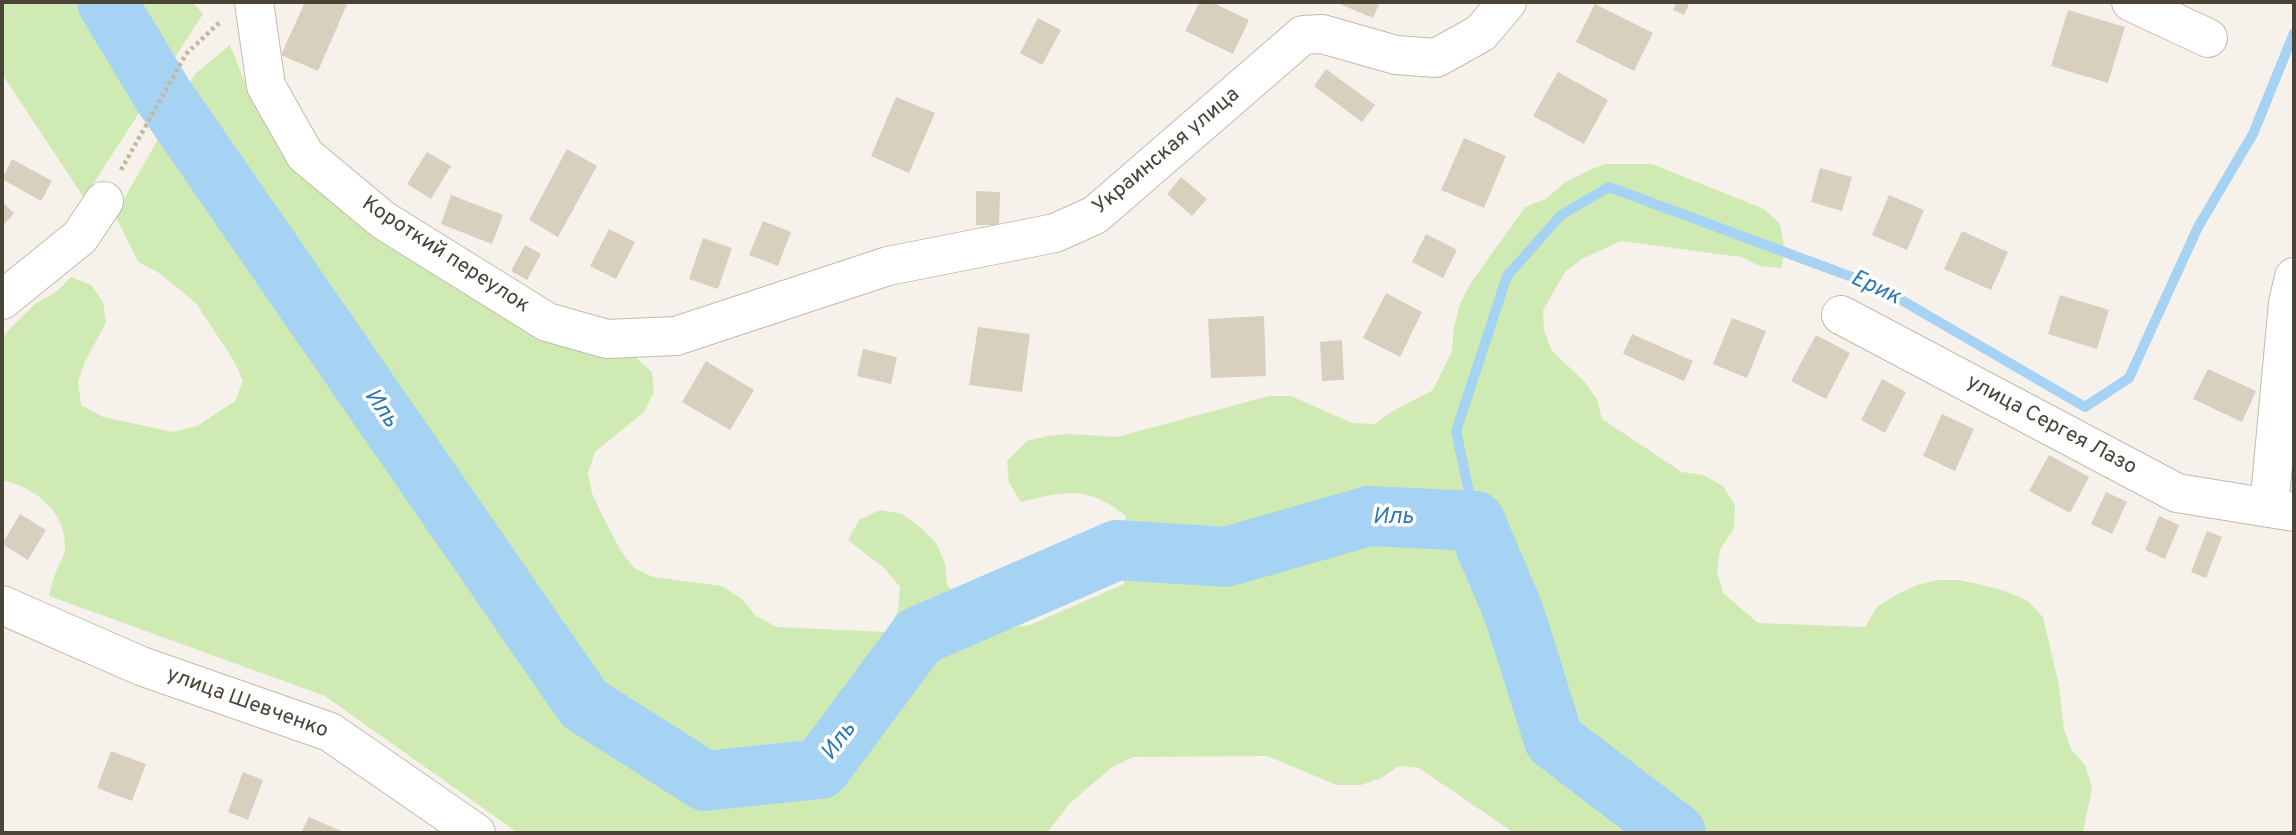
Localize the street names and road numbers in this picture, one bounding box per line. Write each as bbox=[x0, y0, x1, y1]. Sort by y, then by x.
street label: Украинская улица bbox=[1088, 83, 1246, 221]
street label: Короткий переулок bbox=[356, 192, 534, 320]
street label: улица Сергея Лазо bbox=[1962, 370, 2140, 482]
street label: улица Шевченко bbox=[163, 663, 331, 745]

